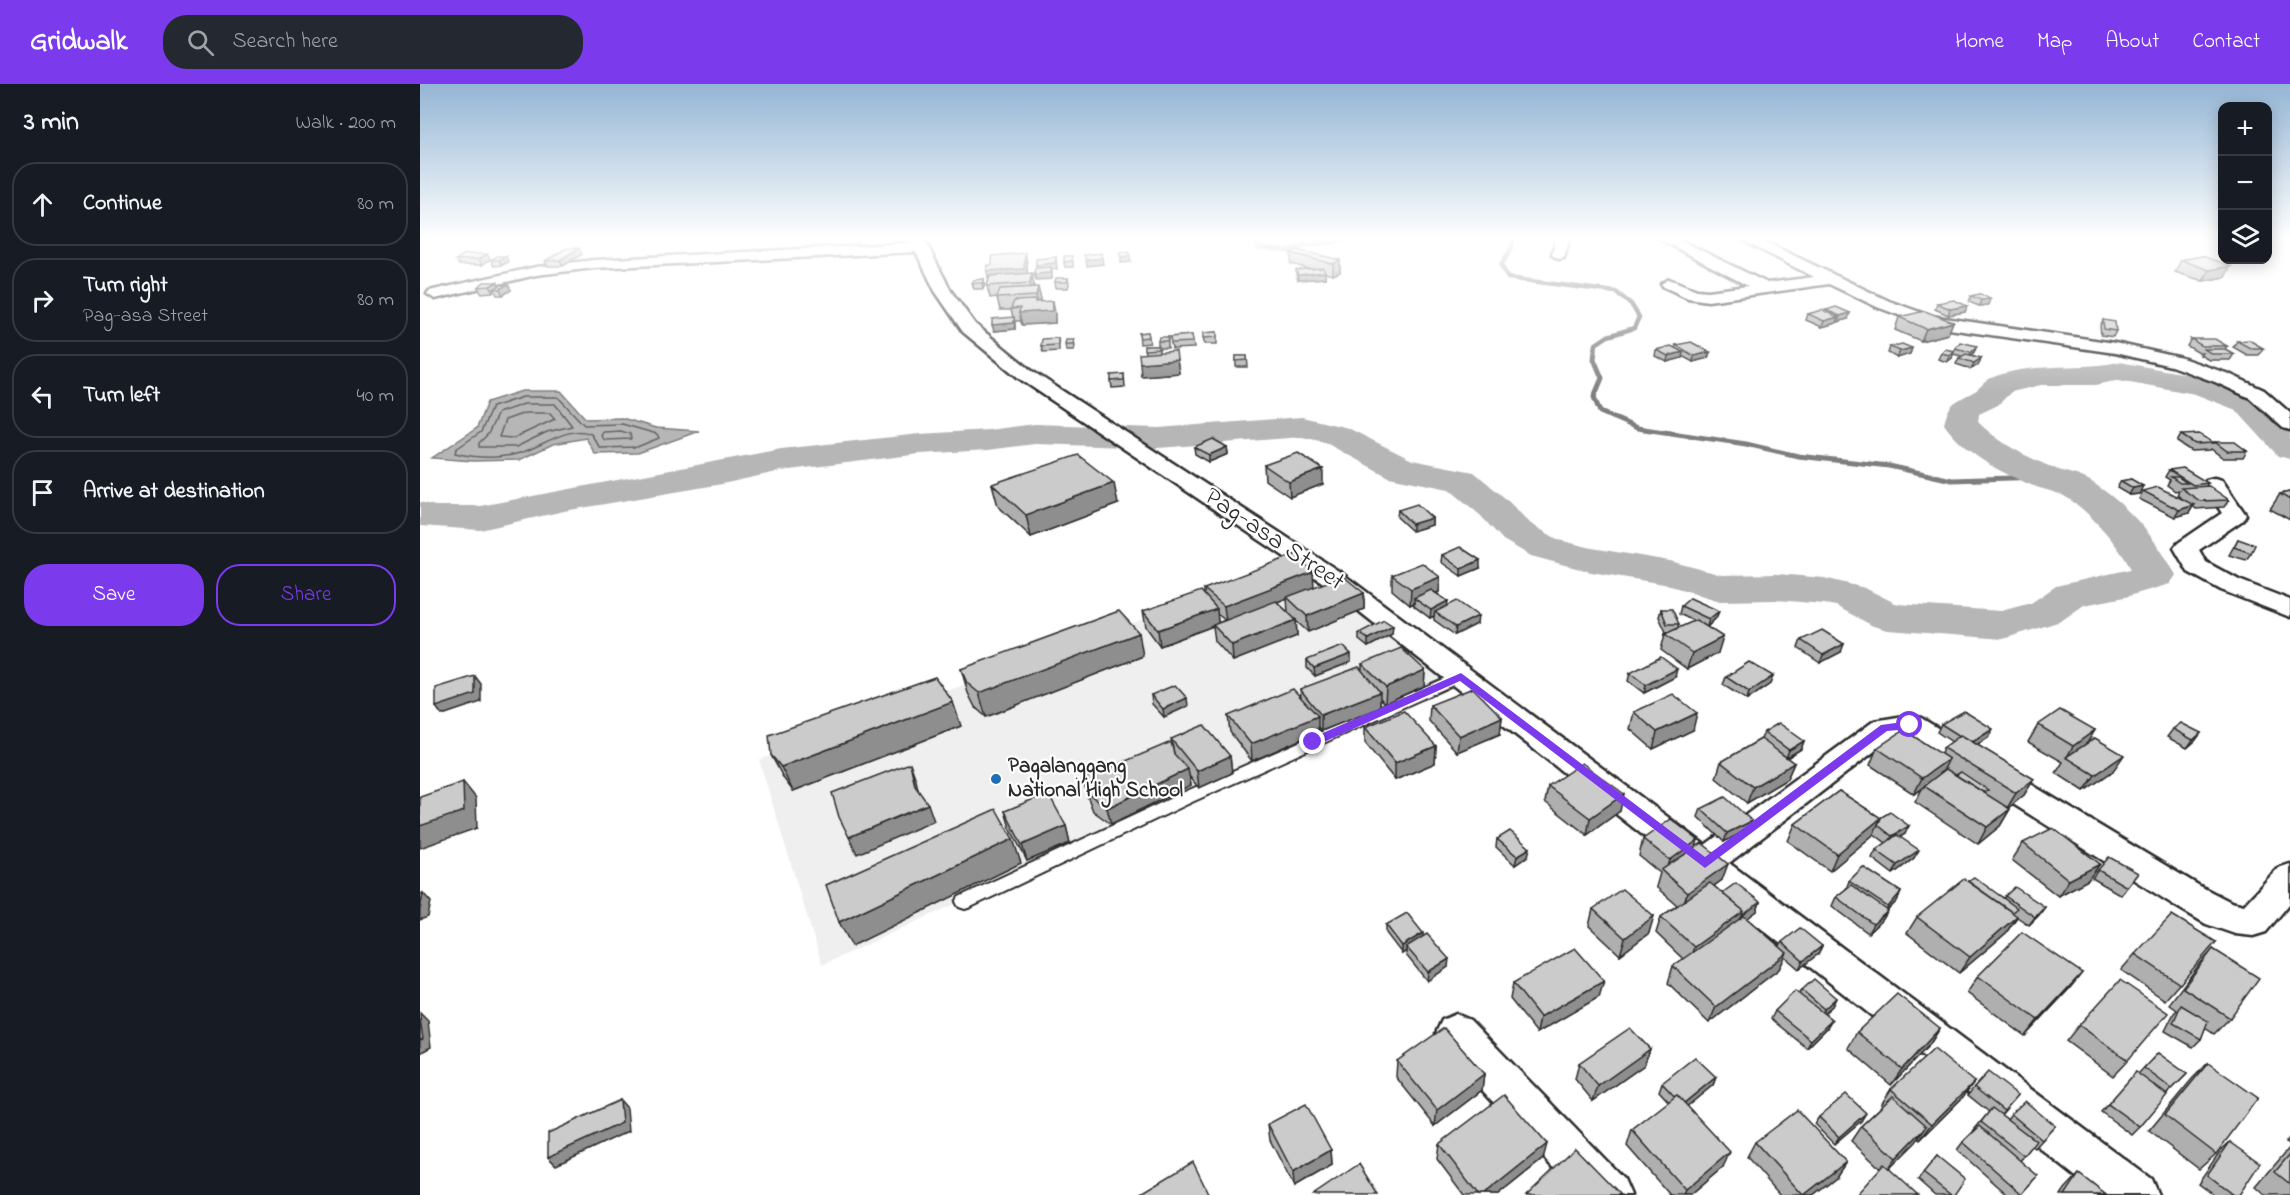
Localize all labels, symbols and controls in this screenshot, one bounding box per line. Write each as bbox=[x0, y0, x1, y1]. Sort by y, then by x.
search box bbox=[163, 15, 583, 69]
text: Gridwalk bbox=[30, 22, 127, 63]
icon: search bbox=[184, 26, 217, 59]
text: Search here bbox=[232, 26, 338, 58]
text: Home bbox=[1955, 27, 2004, 57]
text: Map bbox=[2037, 27, 2072, 57]
text: About bbox=[2105, 27, 2159, 57]
text: Contact bbox=[2192, 27, 2260, 57]
map controls bbox=[2218, 102, 2272, 264]
button: + bbox=[2218, 102, 2272, 156]
text: 3 min bbox=[24, 104, 79, 142]
text: Walk · 200 m bbox=[296, 109, 396, 138]
button: − bbox=[2218, 156, 2272, 210]
icon: ahead bbox=[26, 188, 59, 221]
text: Continue bbox=[83, 188, 162, 220]
text: 80 m bbox=[357, 190, 394, 219]
button: layers bbox=[2218, 210, 2272, 264]
text: Turn right bbox=[83, 270, 168, 302]
icon: right bbox=[26, 284, 59, 317]
text: 80 m bbox=[357, 286, 394, 315]
text: Pag-asa Street bbox=[83, 302, 208, 331]
icon: left bbox=[26, 380, 59, 413]
text: Turn left bbox=[83, 380, 160, 412]
text: 40 m bbox=[357, 382, 394, 411]
icon: arrive bbox=[26, 476, 59, 509]
text: Arrive at destination bbox=[83, 476, 265, 508]
street label: Pag-asa Street bbox=[1196, 479, 1352, 601]
button: Save bbox=[24, 564, 204, 626]
button: Share bbox=[216, 564, 396, 626]
route start bbox=[1896, 711, 1922, 737]
route end bbox=[1299, 728, 1325, 754]
place label: Pagalanggang National High School bbox=[1008, 752, 1184, 808]
marker: Pagalanggang National High School bbox=[989, 772, 1003, 786]

